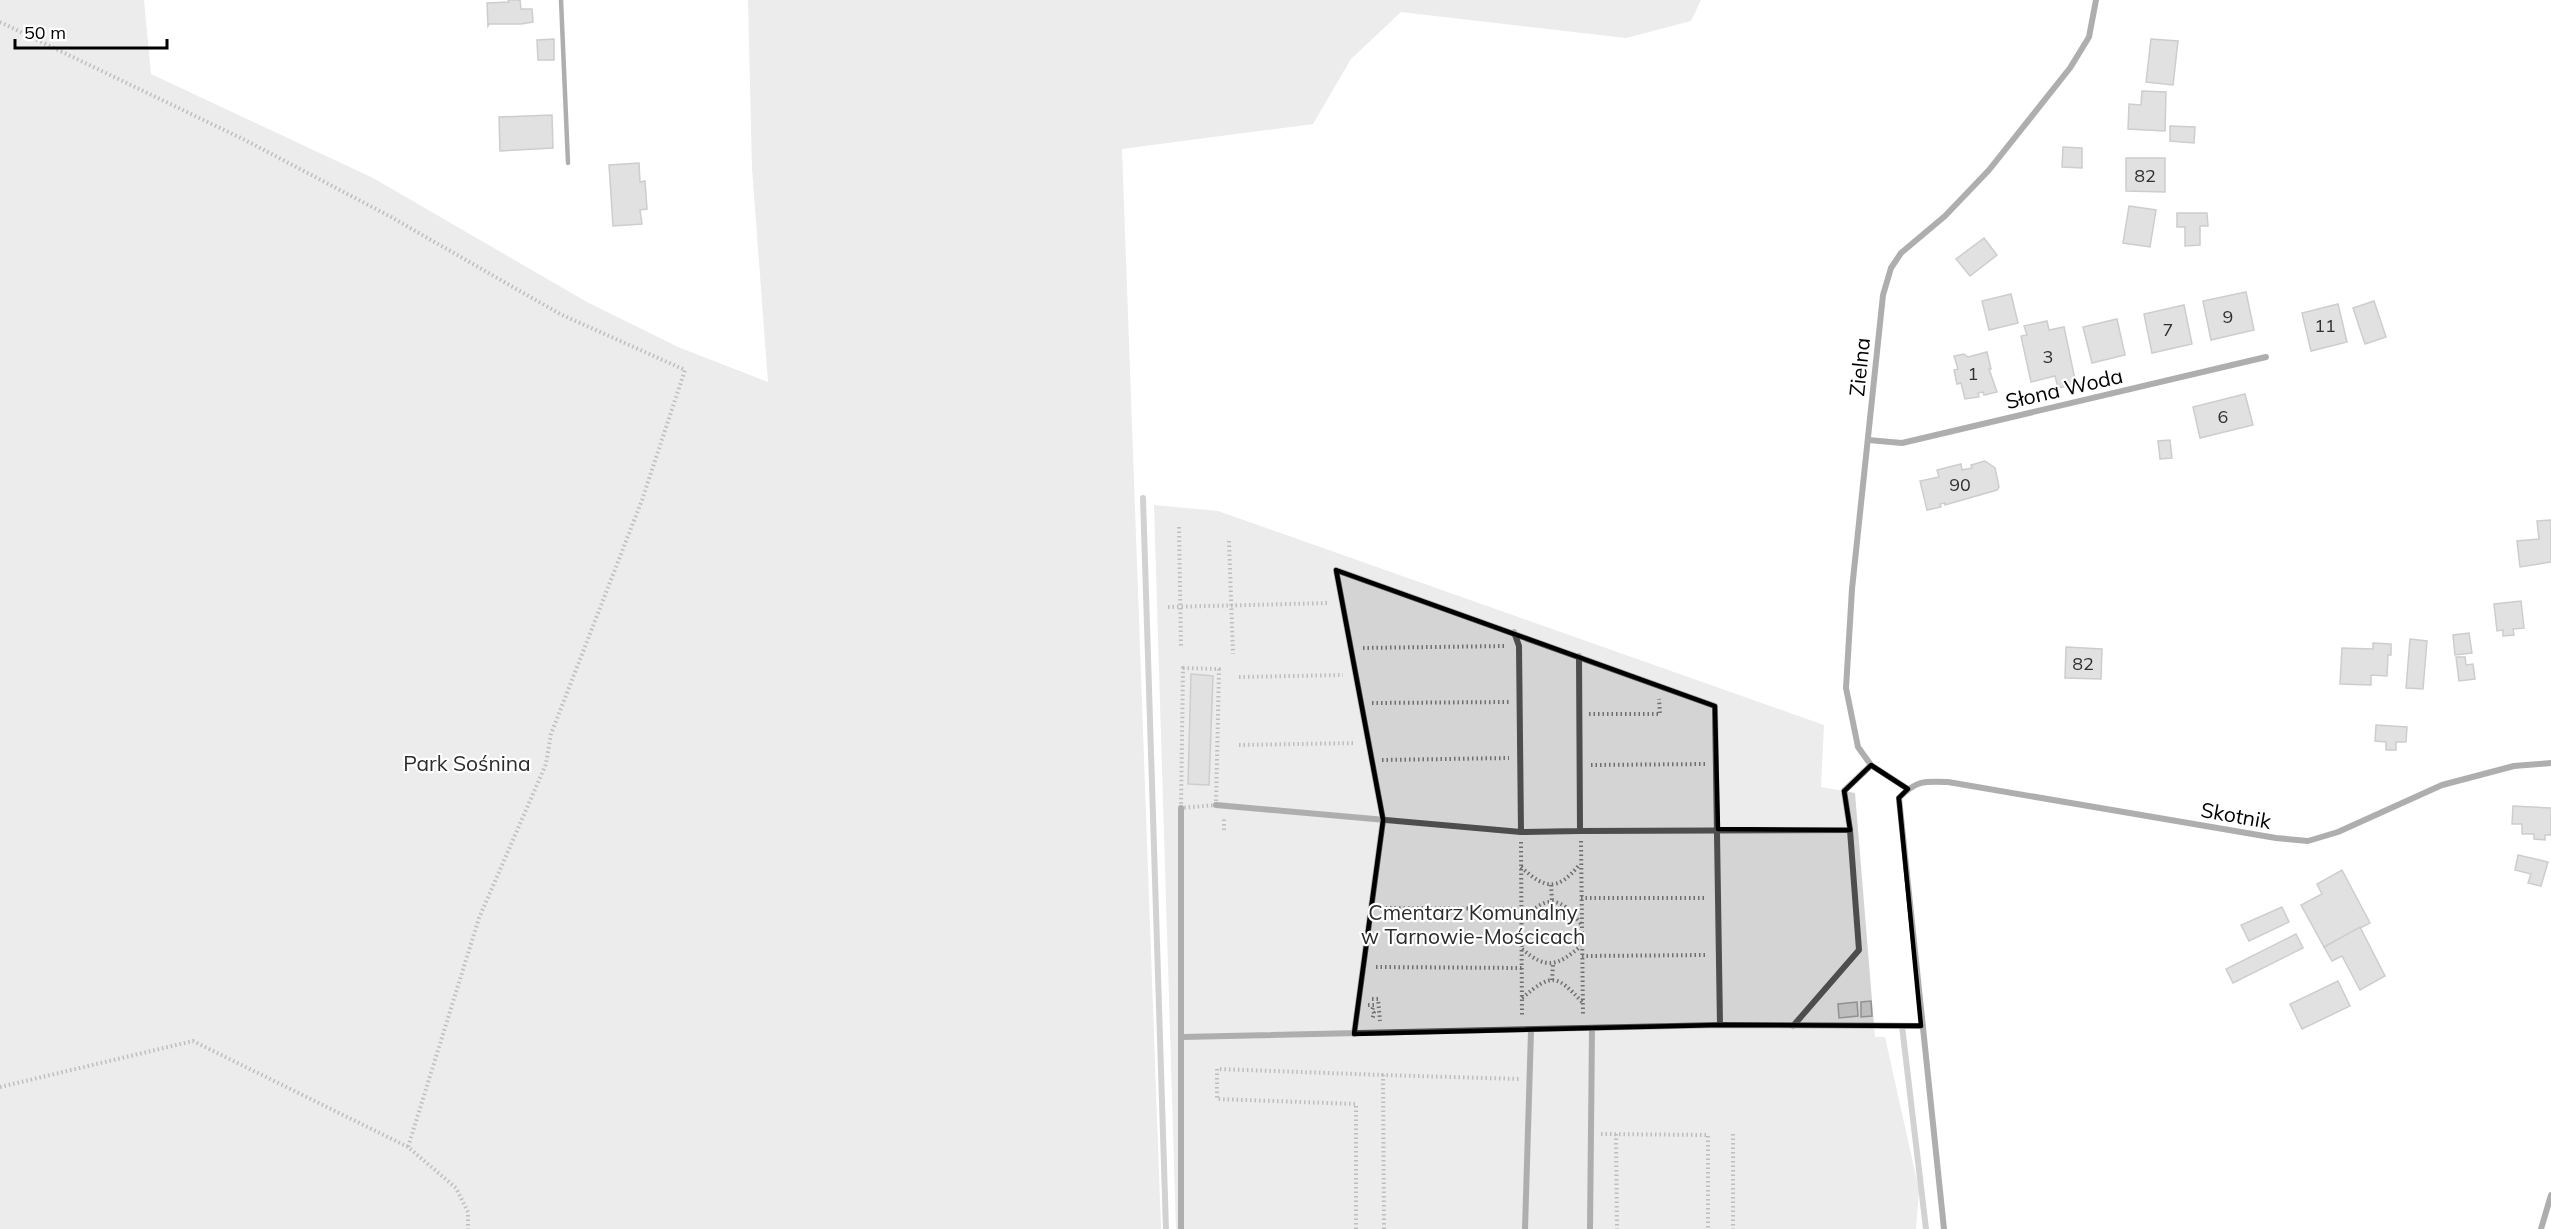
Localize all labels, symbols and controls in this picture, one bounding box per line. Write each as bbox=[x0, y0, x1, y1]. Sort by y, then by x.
scale bar bbox=[15, 12, 166, 50]
text: 50 m bbox=[24, 21, 66, 44]
house number: 82 bbox=[2134, 164, 2156, 187]
house number: 9 bbox=[2223, 305, 2233, 328]
house number: 11 bbox=[2314, 314, 2336, 337]
house number: 7 bbox=[2163, 318, 2173, 341]
street label: Zielna bbox=[1843, 336, 1875, 398]
house number: 3 bbox=[2043, 345, 2053, 368]
house number: 1 bbox=[1968, 362, 1978, 385]
street label: Słona Woda bbox=[2003, 362, 2125, 414]
house number: 6 bbox=[2218, 405, 2228, 428]
house number: 90 bbox=[1949, 473, 1971, 496]
house number: 82 bbox=[2072, 652, 2094, 675]
park label: Park Sośnina bbox=[403, 750, 531, 776]
street label: Skotnik bbox=[2199, 796, 2273, 834]
park label: Cmentarz Komunalny w Tarnowie-Mościcach bbox=[1361, 899, 1585, 949]

